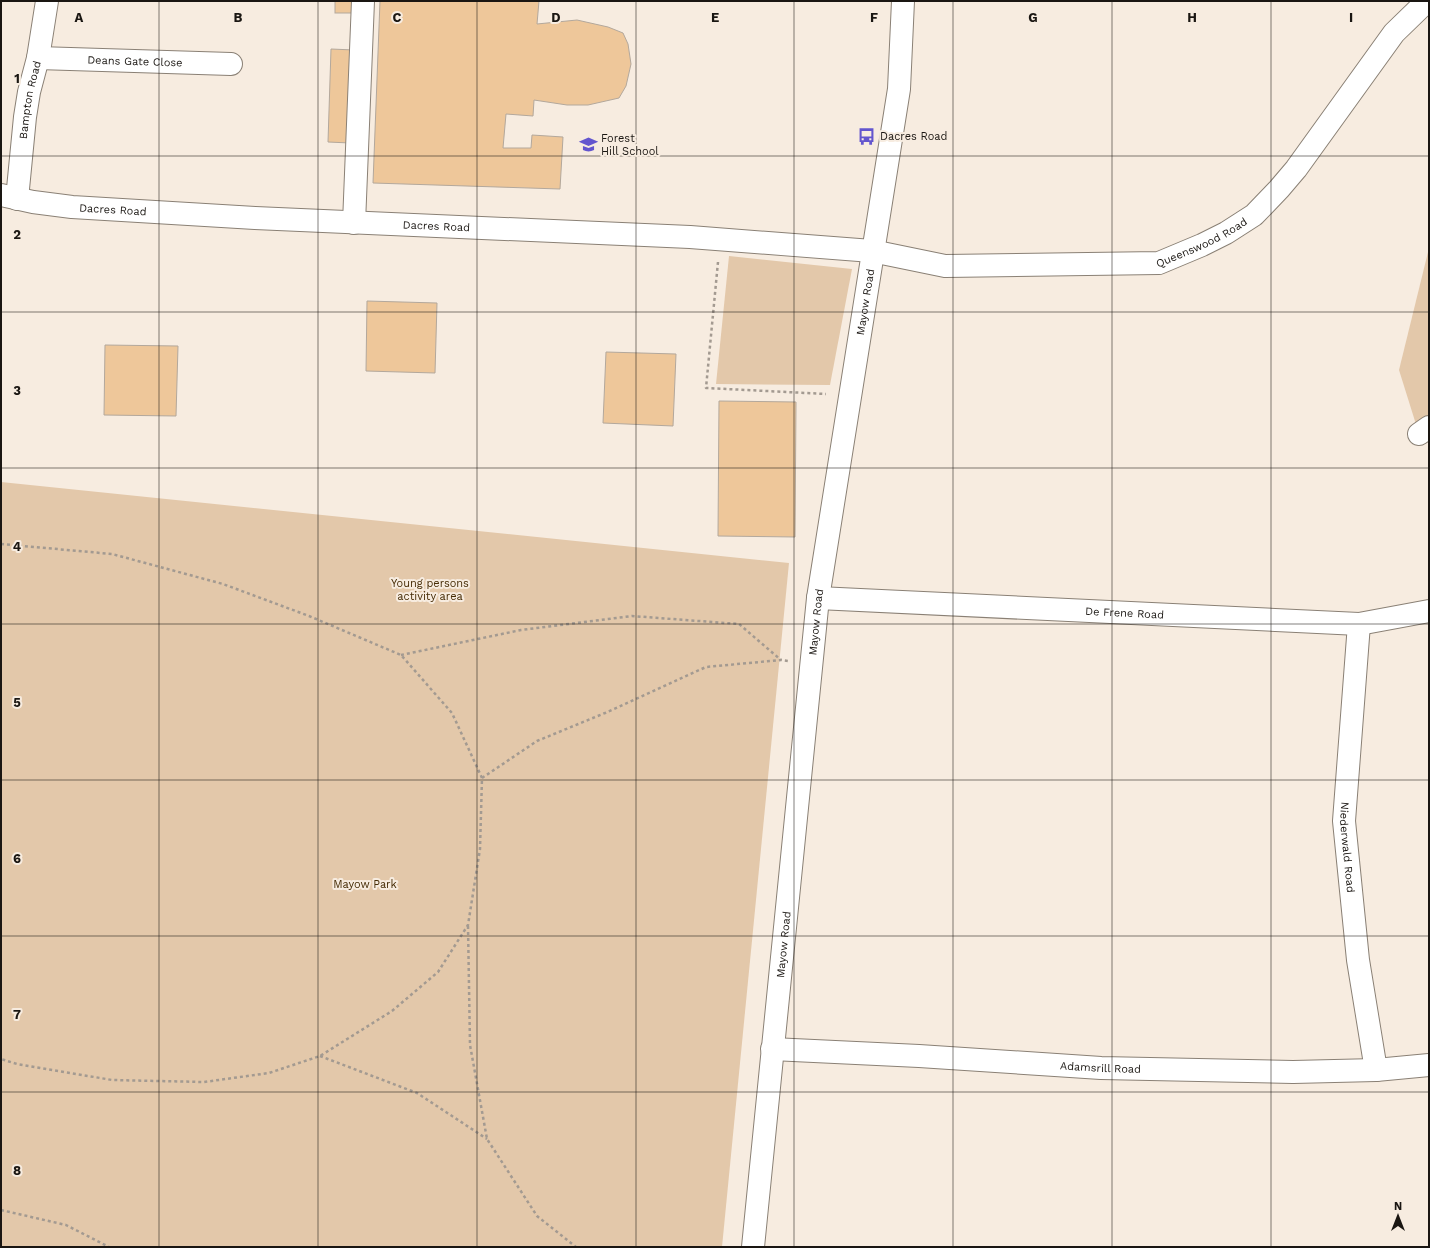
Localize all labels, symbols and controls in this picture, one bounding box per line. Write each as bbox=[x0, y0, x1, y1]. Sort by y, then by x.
text: A bbox=[75, 10, 84, 25]
text: B bbox=[234, 10, 243, 25]
text: C bbox=[393, 10, 402, 25]
text: D bbox=[551, 10, 561, 25]
text: E bbox=[711, 10, 719, 25]
text: F bbox=[870, 10, 878, 25]
text: G bbox=[1028, 10, 1038, 25]
text: H bbox=[1187, 10, 1197, 25]
text: I bbox=[1349, 10, 1353, 25]
street label: Deans Gate Close bbox=[87, 53, 183, 69]
street label: Bampton Road bbox=[16, 59, 43, 140]
text: 1 bbox=[14, 71, 20, 86]
bus stop icon: Dacres Road bbox=[857, 126, 877, 146]
place label: Dacres Road bbox=[880, 130, 947, 143]
place label: Forest Hill School bbox=[601, 132, 659, 158]
school or university icon: Forest Hill School bbox=[578, 134, 598, 154]
street label: Dacres Road bbox=[79, 201, 147, 218]
street label: Queenswood Road bbox=[1154, 215, 1249, 270]
street label: Dacres Road bbox=[402, 218, 470, 234]
text: 2 bbox=[13, 227, 21, 242]
street label: Mayow Road bbox=[853, 268, 877, 336]
text: 3 bbox=[13, 383, 21, 398]
text: 4 bbox=[13, 539, 22, 554]
park label: Young persons activity area bbox=[391, 577, 469, 603]
street label: Mayow Road bbox=[806, 588, 826, 656]
street label: De Frene Road bbox=[1085, 604, 1164, 621]
text: 5 bbox=[13, 695, 21, 710]
street label: Niederwald Road bbox=[1337, 801, 1358, 893]
text: 6 bbox=[13, 851, 21, 866]
park label: Mayow Park bbox=[333, 878, 397, 891]
street label: Mayow Road bbox=[773, 911, 793, 978]
text: 7 bbox=[13, 1007, 21, 1022]
street label: Adamsrill Road bbox=[1060, 1059, 1141, 1075]
text: 8 bbox=[13, 1163, 21, 1178]
north arrow bbox=[1378, 1196, 1418, 1236]
text: N bbox=[1394, 1200, 1402, 1213]

